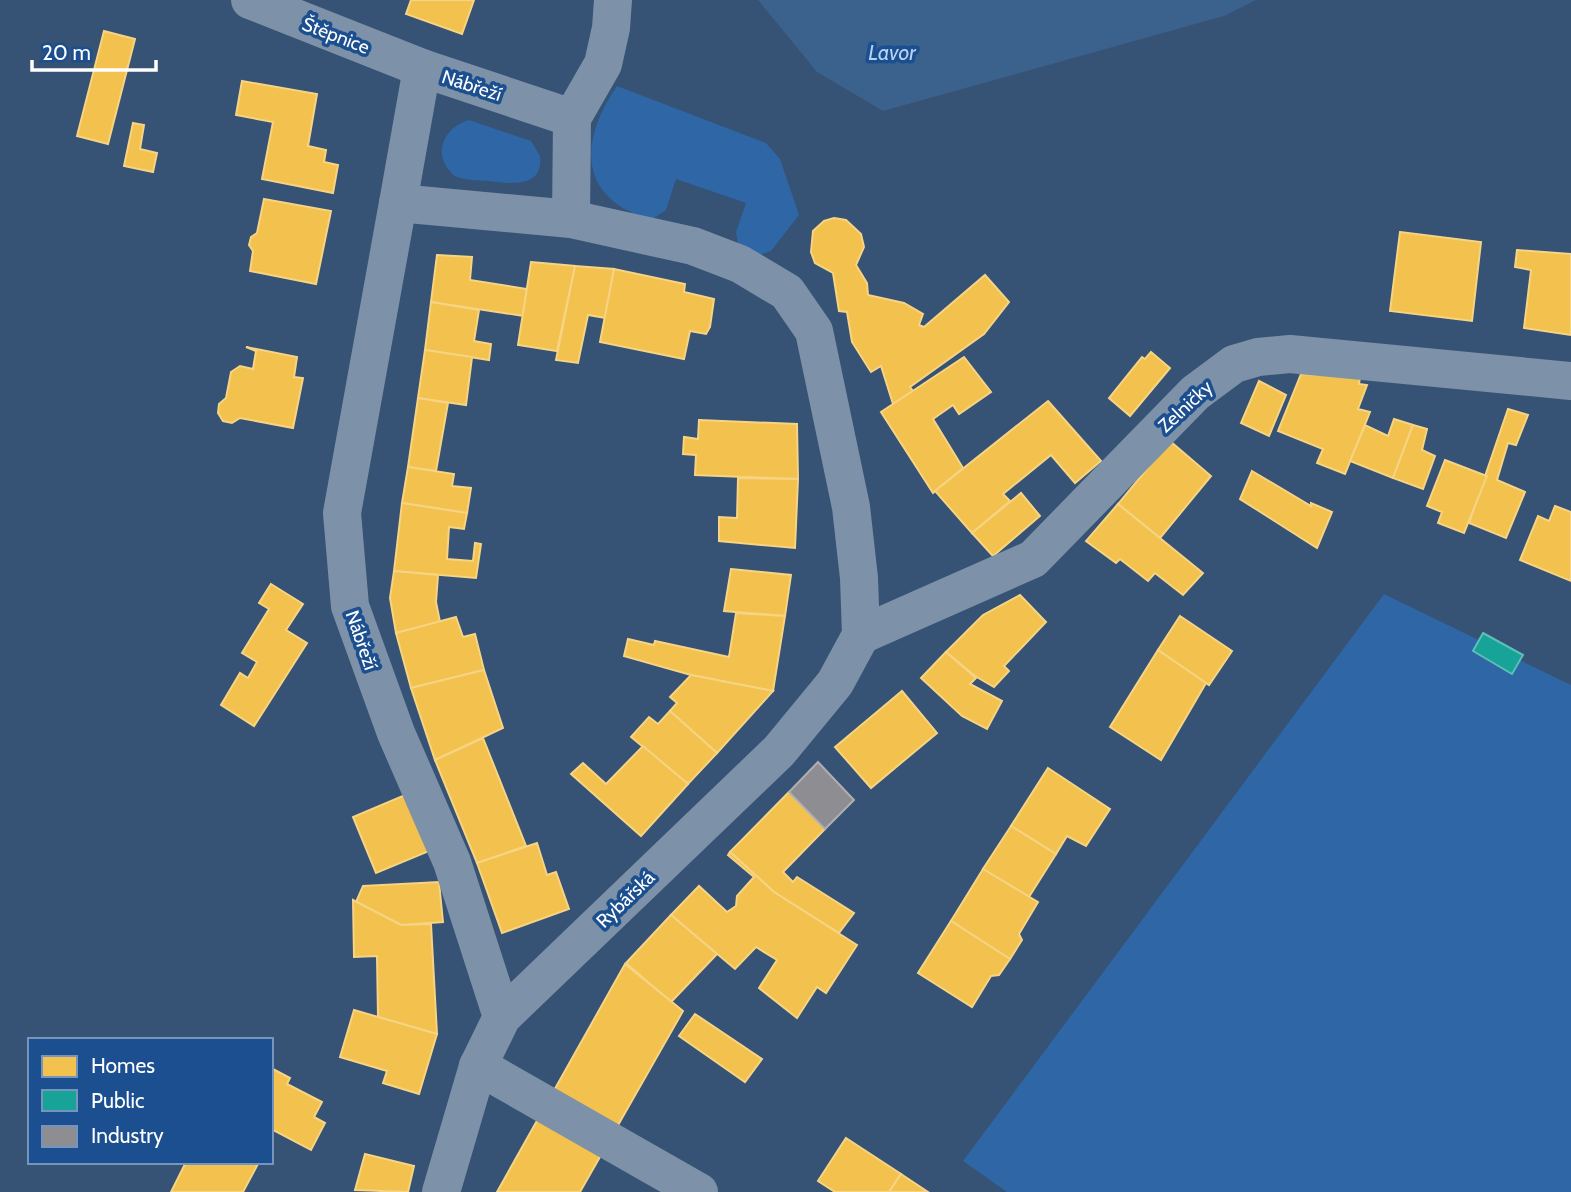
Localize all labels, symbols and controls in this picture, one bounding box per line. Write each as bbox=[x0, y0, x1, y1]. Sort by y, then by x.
street label: Štěpnice bbox=[299, 11, 373, 59]
scale bar bbox=[32, 28, 156, 72]
text: 20 m bbox=[42, 40, 91, 65]
water label: Lavor bbox=[868, 40, 917, 65]
street label: Nábřeží bbox=[439, 65, 505, 106]
street label: Zelničky bbox=[1154, 375, 1217, 437]
street label: Nábřeží bbox=[341, 607, 382, 673]
street label: Rybářská bbox=[591, 866, 659, 933]
legend bbox=[28, 1038, 273, 1164]
text: Homes bbox=[91, 1053, 155, 1078]
text: Public bbox=[91, 1088, 145, 1113]
text: Industry bbox=[91, 1123, 164, 1148]

